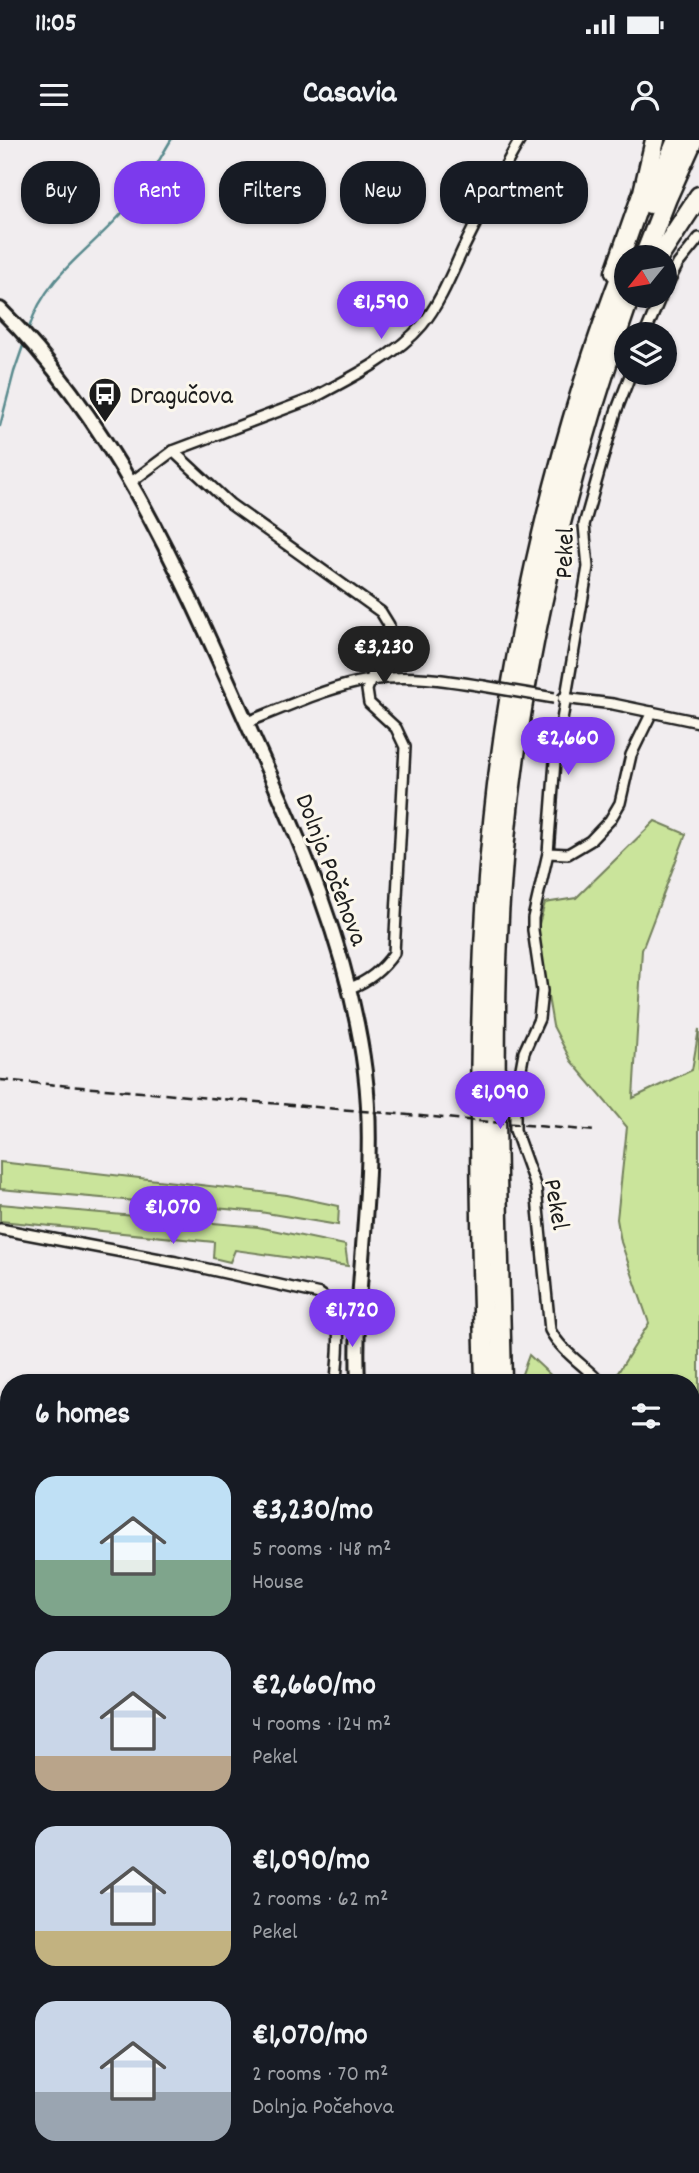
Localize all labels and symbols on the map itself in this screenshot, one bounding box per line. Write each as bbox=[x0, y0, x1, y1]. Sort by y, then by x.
north arrow bbox=[614, 245, 677, 308]
pin: €1,590 bbox=[324, 282, 438, 341]
bus stop icon: Dragučova bbox=[86, 375, 124, 424]
place label: Dragučova bbox=[130, 379, 234, 416]
street label: Pekel bbox=[547, 527, 586, 580]
pin: €3,230 bbox=[327, 626, 441, 686]
pin: €2,660 bbox=[511, 718, 625, 777]
street label: Dolnja Počehova bbox=[284, 789, 376, 952]
pin: €1,090 bbox=[443, 1072, 557, 1131]
street label: Pekel bbox=[532, 1176, 577, 1233]
pin: €1,070 bbox=[116, 1186, 230, 1246]
pin: €1,720 bbox=[295, 1290, 409, 1349]

